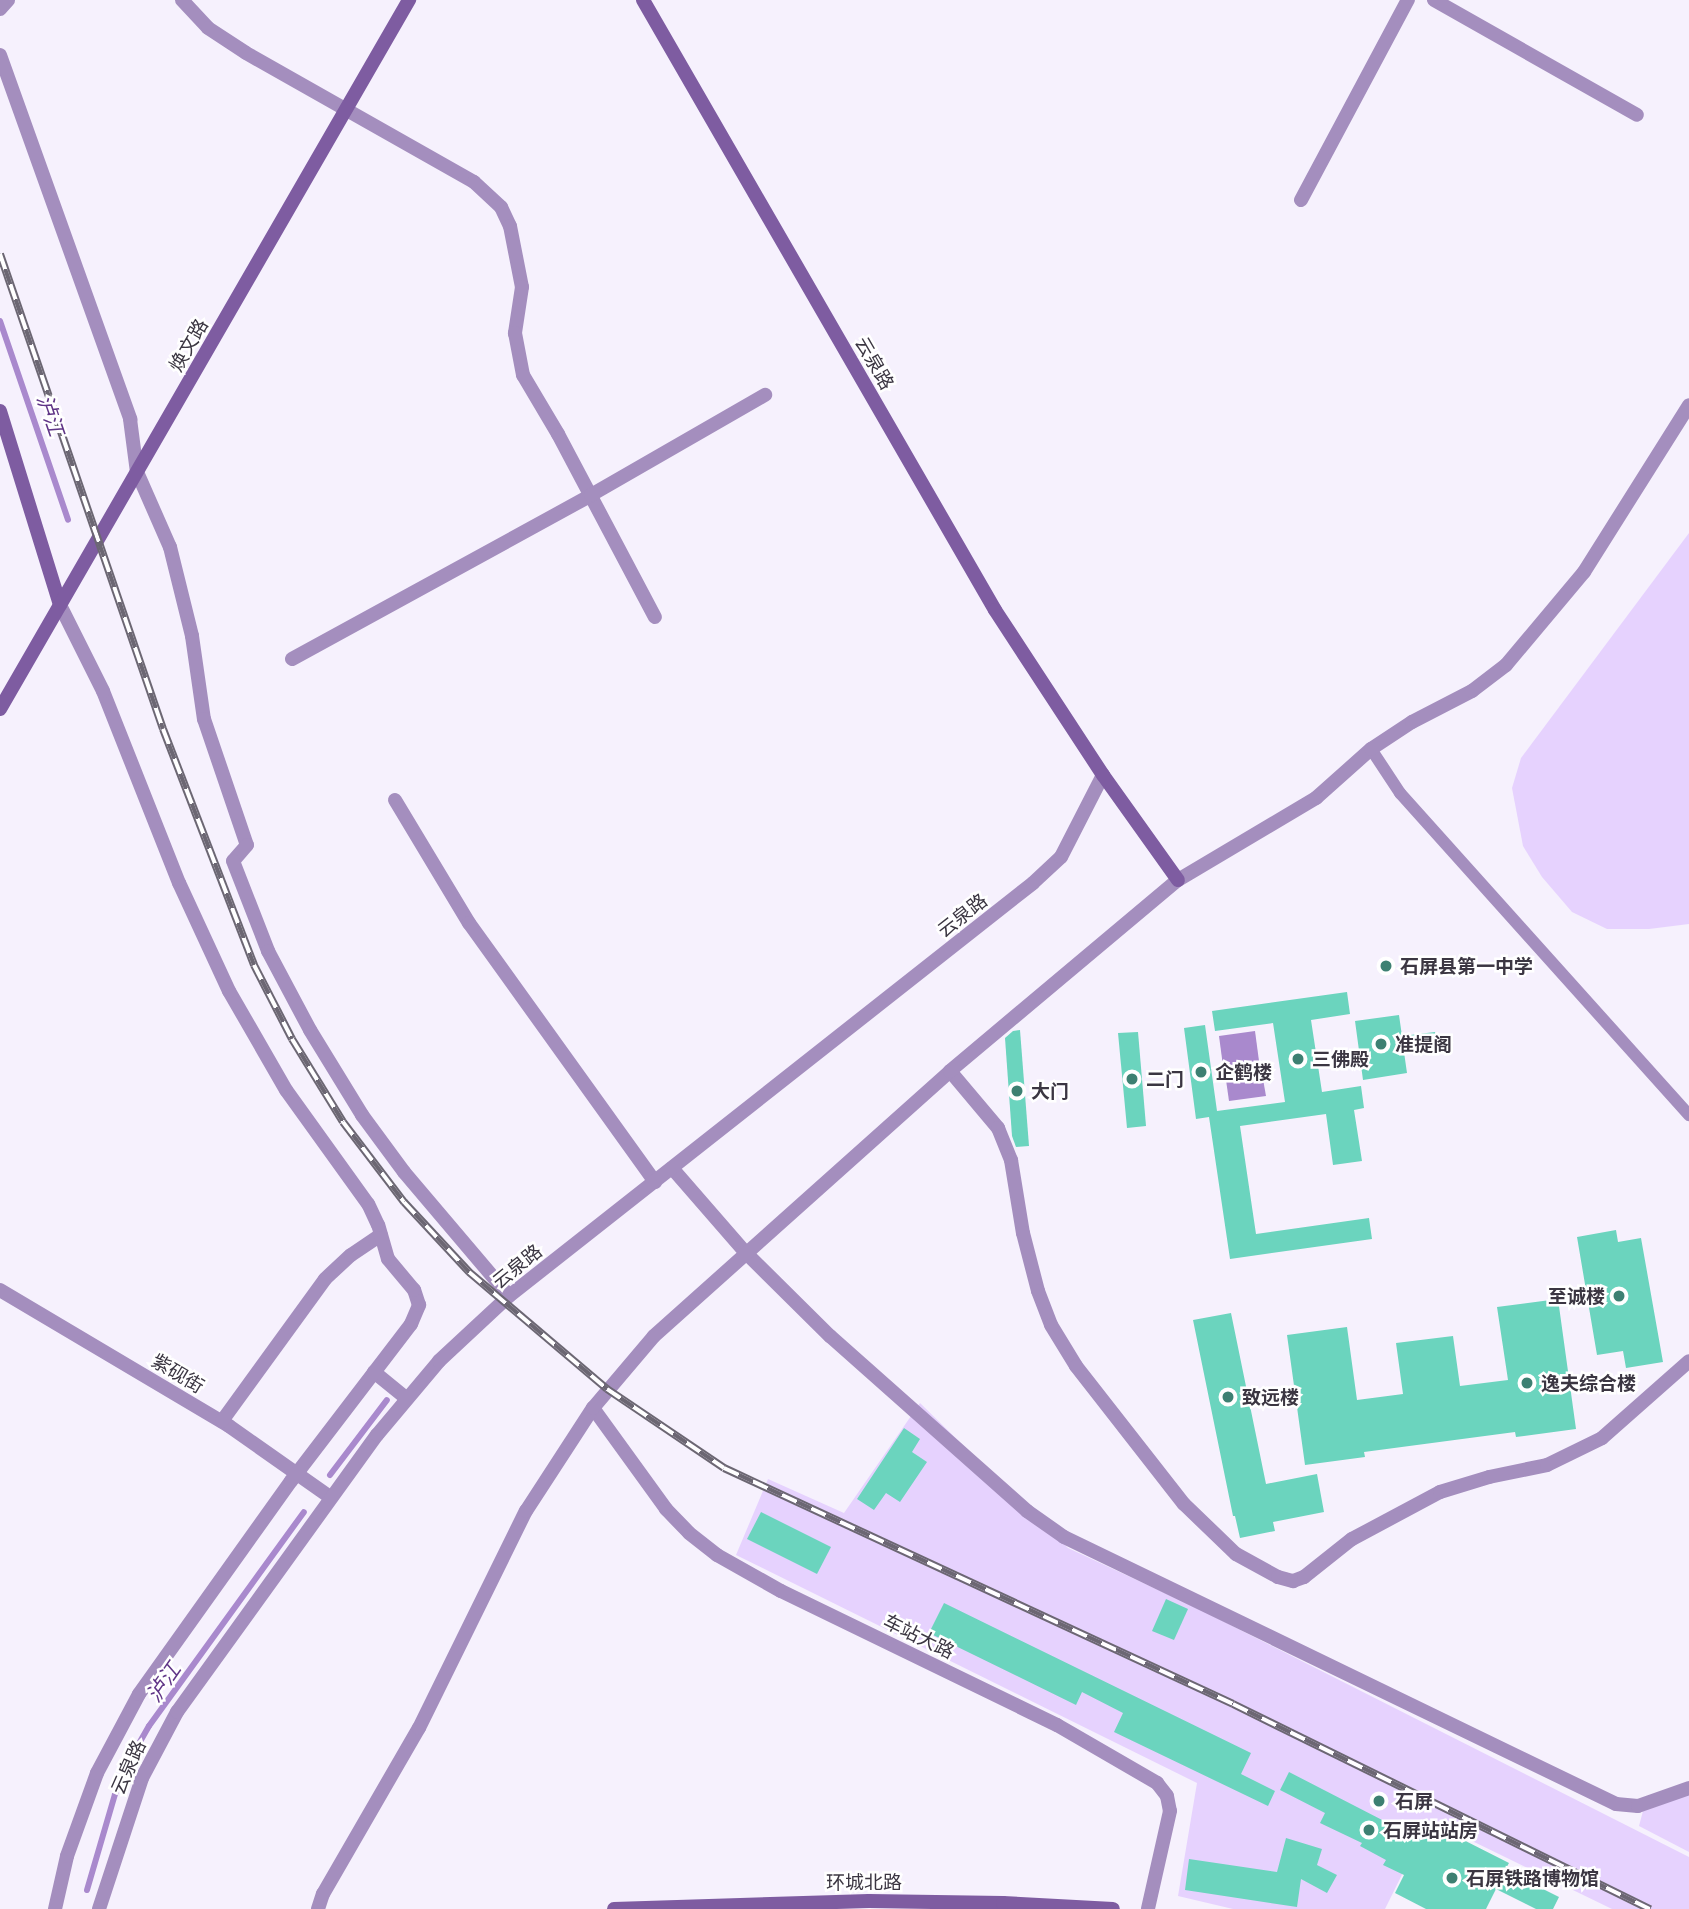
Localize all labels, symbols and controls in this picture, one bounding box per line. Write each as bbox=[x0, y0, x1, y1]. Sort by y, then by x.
street label: 焕文路 bbox=[164, 315, 212, 375]
street label: 云泉路 bbox=[851, 333, 899, 393]
water label: 泸江 bbox=[32, 391, 70, 439]
street label: 云泉路 bbox=[933, 888, 991, 942]
place label: 石屏县第一中学 bbox=[1400, 955, 1533, 977]
marker: 石屏县第一中学 bbox=[1378, 958, 1394, 974]
place label: 准提阁 bbox=[1395, 1033, 1452, 1055]
marker: 准提阁 bbox=[1373, 1036, 1389, 1052]
place label: 三佛殿 bbox=[1312, 1048, 1369, 1070]
marker: 三佛殿 bbox=[1290, 1051, 1306, 1067]
place label: 企鹤楼 bbox=[1215, 1061, 1272, 1083]
marker: 企鹤楼 bbox=[1193, 1064, 1209, 1080]
place label: 二门 bbox=[1146, 1068, 1184, 1090]
marker: 二门 bbox=[1124, 1071, 1140, 1087]
place label: 大门 bbox=[1031, 1080, 1069, 1102]
marker: 大门 bbox=[1009, 1083, 1025, 1099]
street label: 云泉路 bbox=[488, 1239, 546, 1293]
place label: 至诚楼 bbox=[1548, 1285, 1605, 1307]
marker: 至诚楼 bbox=[1611, 1288, 1627, 1304]
street label: 紫砚街 bbox=[148, 1349, 208, 1397]
place label: 逸夫综合楼 bbox=[1541, 1372, 1636, 1394]
marker: 逸夫综合楼 bbox=[1519, 1375, 1535, 1391]
place label: 致远楼 bbox=[1242, 1386, 1299, 1408]
marker: 致远楼 bbox=[1220, 1389, 1236, 1405]
street label: 车站大路 bbox=[880, 1609, 958, 1663]
water label: 泸江 bbox=[141, 1658, 185, 1706]
street label: 云泉路 bbox=[106, 1736, 150, 1798]
place label: 石屏 bbox=[1395, 1790, 1433, 1812]
marker: 石屏 bbox=[1369, 1791, 1389, 1811]
place label: 石屏站站房 bbox=[1383, 1819, 1478, 1841]
marker: 石屏站站房 bbox=[1361, 1822, 1377, 1838]
place label: 石屏铁路博物馆 bbox=[1466, 1867, 1599, 1889]
marker: 石屏铁路博物馆 bbox=[1444, 1870, 1460, 1886]
street label: 环城北路 bbox=[826, 1871, 902, 1893]

